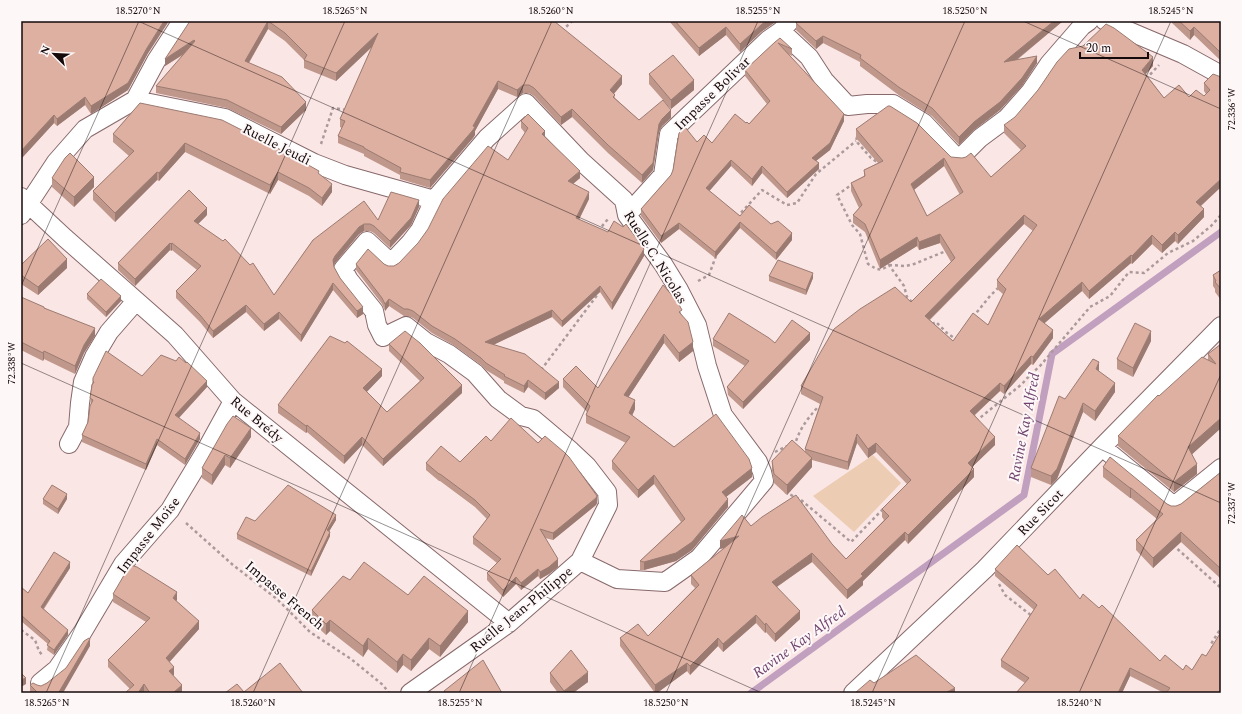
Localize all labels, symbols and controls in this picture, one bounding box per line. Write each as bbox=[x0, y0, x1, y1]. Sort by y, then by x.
text: 18.5270°N bbox=[115, 3, 161, 19]
text: 18.5265°N bbox=[322, 3, 368, 19]
text: 18.5260°N bbox=[528, 3, 574, 19]
text: 18.5255°N bbox=[735, 3, 781, 19]
text: 18.5250°N bbox=[942, 3, 988, 19]
text: 18.5245°N bbox=[1148, 3, 1194, 19]
north arrow bbox=[34, 34, 74, 74]
scale bar bbox=[1080, 34, 1148, 60]
text: 20 m bbox=[1086, 39, 1111, 58]
text: N bbox=[36, 43, 55, 58]
street label: Impasse Bolivar bbox=[669, 51, 756, 135]
text: 72.336°W bbox=[1224, 88, 1240, 130]
street label: Ruelle Jeudi bbox=[239, 118, 315, 171]
street label: Ruelle C. Nicolas bbox=[618, 207, 693, 308]
text: 72.338°W bbox=[4, 342, 20, 384]
water label: Ravine Kay Alfred bbox=[1003, 370, 1046, 484]
street label: Rue Brédy bbox=[226, 391, 289, 449]
text: 72.337°W bbox=[1224, 482, 1240, 524]
street label: Rue Sicot bbox=[1013, 484, 1068, 541]
street label: Impasse Moïse bbox=[112, 492, 185, 578]
street label: Impasse French bbox=[240, 556, 329, 635]
street label: Ruelle Jean-Philippe bbox=[465, 561, 578, 658]
water label: Ravine Kay Alfred bbox=[748, 600, 851, 684]
text: 18.5265°N bbox=[24, 695, 70, 711]
text: 18.5260°N bbox=[230, 695, 276, 711]
text: 18.5255°N bbox=[437, 695, 483, 711]
text: 18.5250°N bbox=[643, 695, 689, 711]
text: 18.5245°N bbox=[850, 695, 896, 711]
text: 18.5240°N bbox=[1056, 695, 1102, 711]

